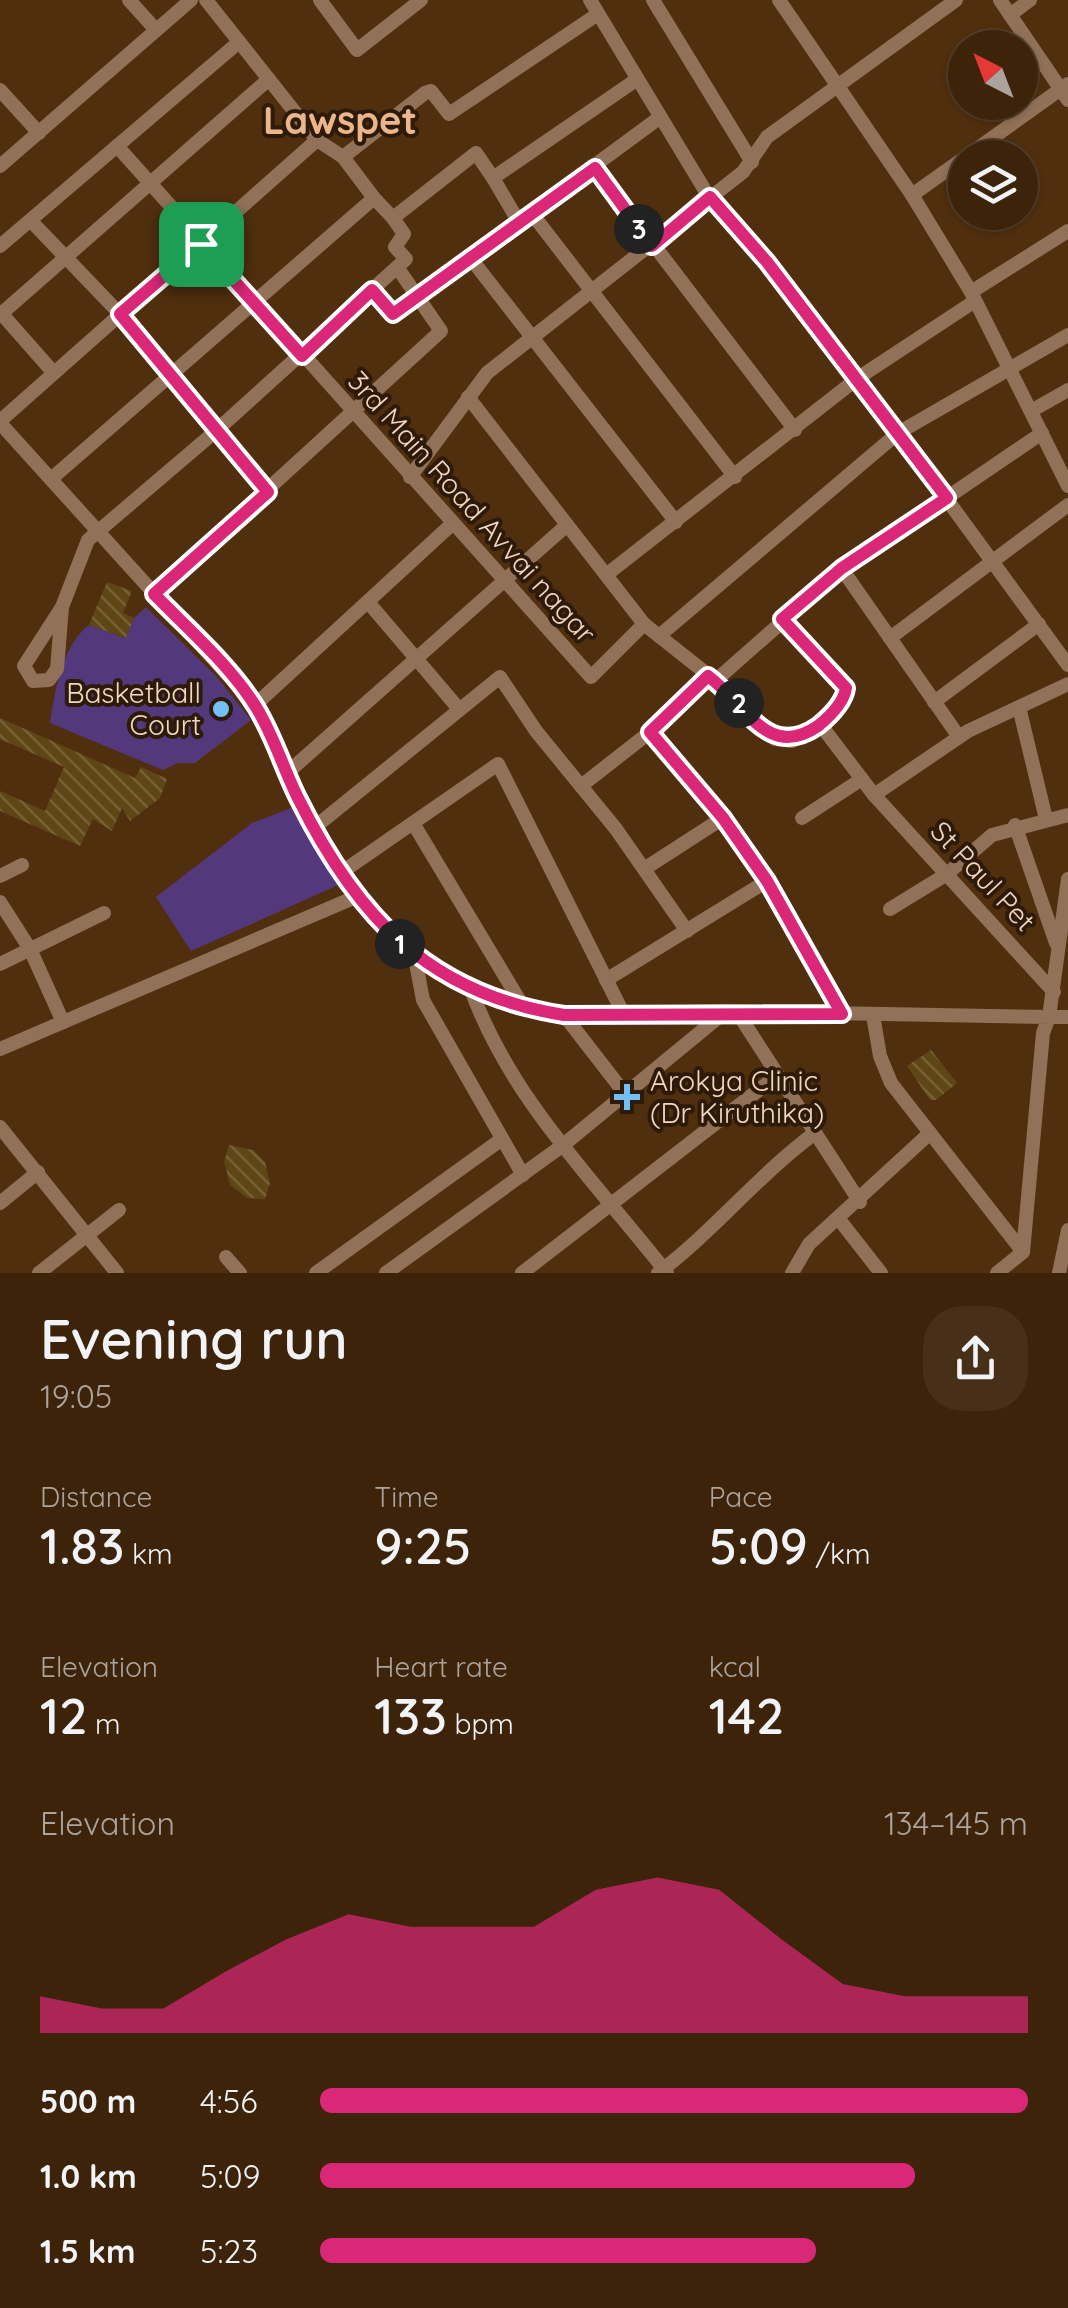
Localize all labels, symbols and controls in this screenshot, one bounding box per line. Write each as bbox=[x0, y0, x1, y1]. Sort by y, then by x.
north arrow bbox=[948, 30, 1038, 120]
map controls bbox=[948, 30, 1038, 230]
district label: Lawspet bbox=[263, 96, 417, 144]
button: layers bbox=[948, 140, 1038, 230]
pin bbox=[159, 202, 244, 287]
pin: 3 bbox=[614, 204, 664, 254]
text: 3 bbox=[631, 211, 647, 246]
icon: arrive bbox=[174, 217, 229, 272]
street label: 3rd Main Road Avvai nagar bbox=[341, 364, 604, 650]
place label: Basketball Court bbox=[66, 675, 201, 742]
pin: 2 bbox=[714, 678, 764, 728]
text: 2 bbox=[731, 685, 747, 720]
marker: Basketball Court bbox=[210, 698, 232, 720]
street label: St Paul Pet bbox=[924, 813, 1043, 938]
pin: 1 bbox=[375, 919, 425, 969]
text: 1 bbox=[395, 926, 405, 961]
place label: Arokya Clinic (Dr Kiruthika) bbox=[650, 1063, 824, 1130]
marker: Arokya Clinic (Dr Kiruthika) bbox=[614, 1084, 640, 1110]
text: Evening run bbox=[40, 1304, 348, 1373]
button: share bbox=[923, 1306, 1028, 1411]
text: 19:05 bbox=[40, 1376, 112, 1416]
text: Distance bbox=[40, 1479, 152, 1514]
text: Time bbox=[374, 1479, 439, 1514]
text: Pace bbox=[709, 1479, 773, 1514]
text: 1.83 bbox=[40, 1514, 124, 1577]
text: 9:25 bbox=[374, 1514, 471, 1577]
text: 5:09 bbox=[709, 1514, 808, 1577]
text: km bbox=[124, 1536, 173, 1571]
text: /km bbox=[808, 1536, 871, 1571]
text: Elevation bbox=[40, 1649, 158, 1684]
text: Heart rate bbox=[374, 1649, 508, 1684]
text: kcal bbox=[709, 1649, 761, 1684]
text: 12 bbox=[40, 1684, 87, 1747]
text: 133 bbox=[374, 1684, 447, 1747]
text: 142 bbox=[709, 1684, 784, 1747]
text: m bbox=[87, 1706, 121, 1741]
text: bpm bbox=[447, 1706, 514, 1741]
text: Elevation bbox=[40, 1803, 175, 1843]
text: 134–145 m bbox=[884, 1803, 1028, 1843]
text: 500 m bbox=[40, 2081, 136, 2121]
text: 4:56 bbox=[200, 2081, 258, 2121]
text: 1.0 km bbox=[40, 2156, 137, 2196]
text: 5:09 bbox=[200, 2156, 260, 2196]
text: 1.5 km bbox=[40, 2231, 136, 2271]
text: 5:23 bbox=[200, 2231, 258, 2271]

